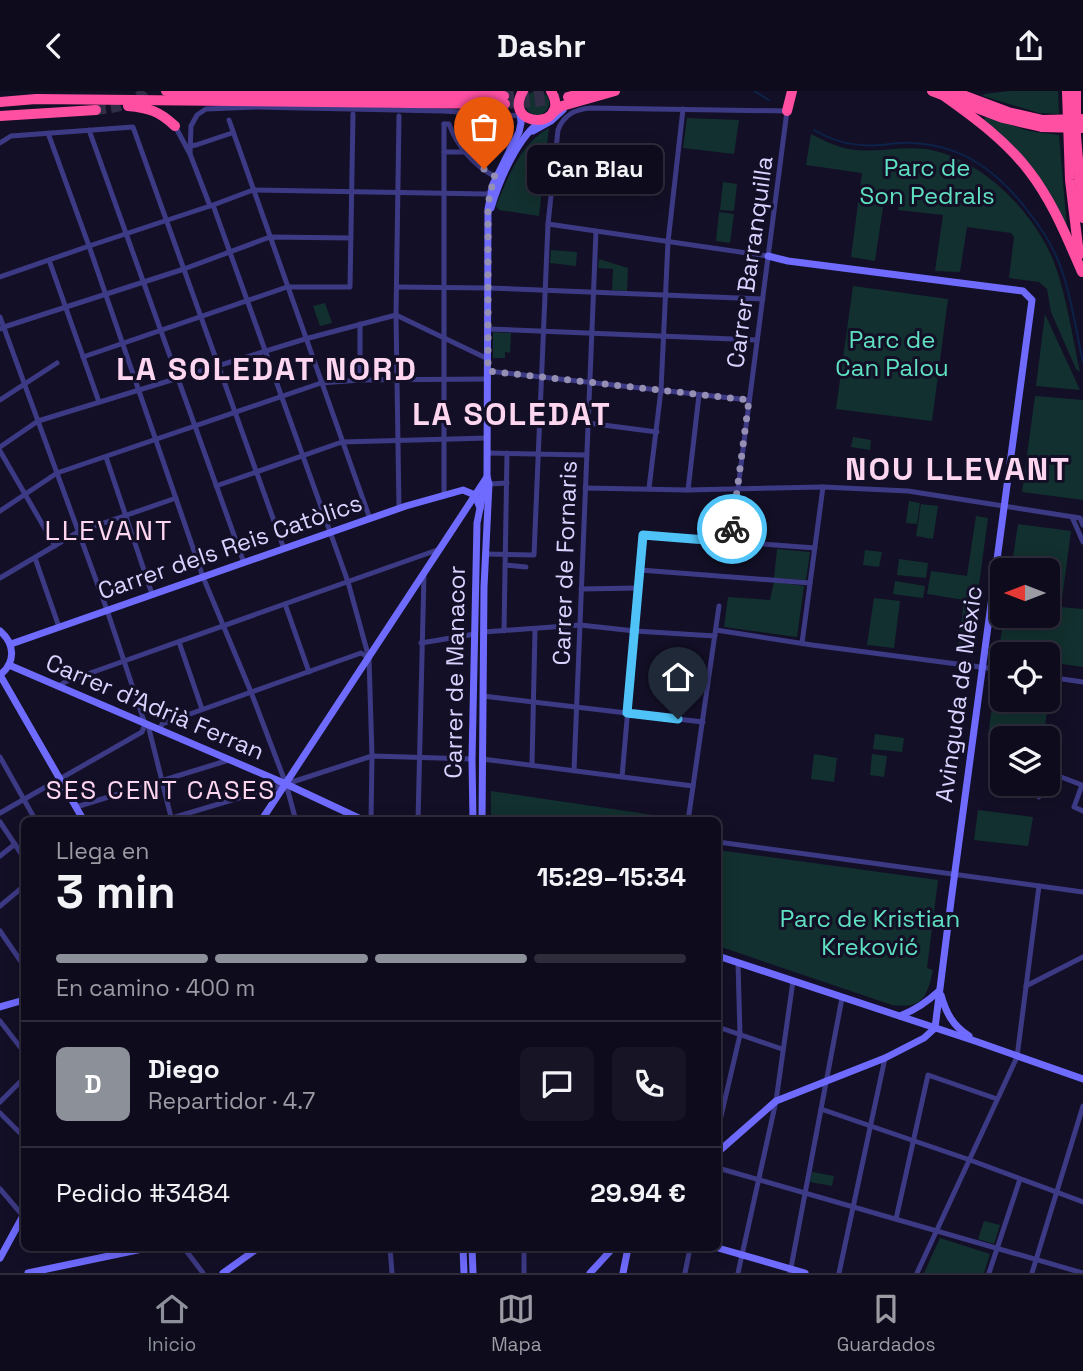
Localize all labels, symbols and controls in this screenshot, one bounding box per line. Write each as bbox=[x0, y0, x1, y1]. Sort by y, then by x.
text: Dashr bbox=[497, 26, 586, 66]
icon: back bbox=[35, 27, 73, 65]
icon: share bbox=[1010, 27, 1048, 65]
pin bbox=[454, 97, 514, 169]
icon: bag bbox=[465, 108, 503, 146]
callout: Can Blau bbox=[526, 145, 662, 193]
park label: Parc de Son Pedrals bbox=[859, 152, 995, 211]
text: Can Blau bbox=[547, 154, 643, 184]
street label: Carrer Barranquilla bbox=[719, 154, 780, 370]
park label: Parc de Can Palou bbox=[835, 324, 949, 383]
district label: LA SOLEDAT NORD bbox=[116, 349, 418, 389]
district label: LA SOLEDAT bbox=[412, 394, 612, 434]
district label: NOU LLEVANT bbox=[845, 449, 1071, 489]
street label: Carrer de Fornaris bbox=[545, 460, 584, 666]
street label: Carrer dels Reis Catòlics bbox=[94, 487, 366, 606]
courier bbox=[697, 494, 767, 564]
icon: bike bbox=[713, 510, 751, 548]
district label: LLEVANT bbox=[45, 512, 173, 548]
north arrow bbox=[990, 558, 1060, 628]
map controls bbox=[990, 558, 1060, 796]
street label: Carrer de Manacor bbox=[437, 565, 472, 779]
street label: Avinguda de Mèxic bbox=[928, 584, 989, 804]
button: locate bbox=[990, 642, 1060, 712]
street label: Carrer d'Adrià Ferran bbox=[41, 646, 269, 767]
pin bbox=[648, 647, 708, 719]
icon: home bbox=[659, 658, 697, 696]
button: layers bbox=[990, 726, 1060, 796]
district label: SES CENT CASES bbox=[46, 773, 276, 807]
text: Llega en bbox=[56, 836, 149, 866]
text: 15:29–15:34 bbox=[537, 860, 686, 894]
text: 3 min bbox=[56, 863, 176, 921]
park label: Parc de Kristian Kreković bbox=[780, 903, 960, 962]
text: En camino · 400 m bbox=[56, 973, 255, 1003]
button: chat bbox=[520, 1047, 594, 1121]
button: phone bbox=[612, 1047, 686, 1121]
text: Diego bbox=[148, 1052, 220, 1086]
text: D bbox=[84, 1067, 102, 1101]
text: Repartidor · 4.7 bbox=[148, 1086, 315, 1116]
text: Pedido #3484 bbox=[56, 1176, 230, 1210]
text: 29.94 € bbox=[590, 1176, 686, 1210]
tab: Inicio bbox=[147, 1290, 196, 1357]
tab: Mapa bbox=[491, 1290, 542, 1357]
tab: Guardados bbox=[837, 1290, 936, 1357]

